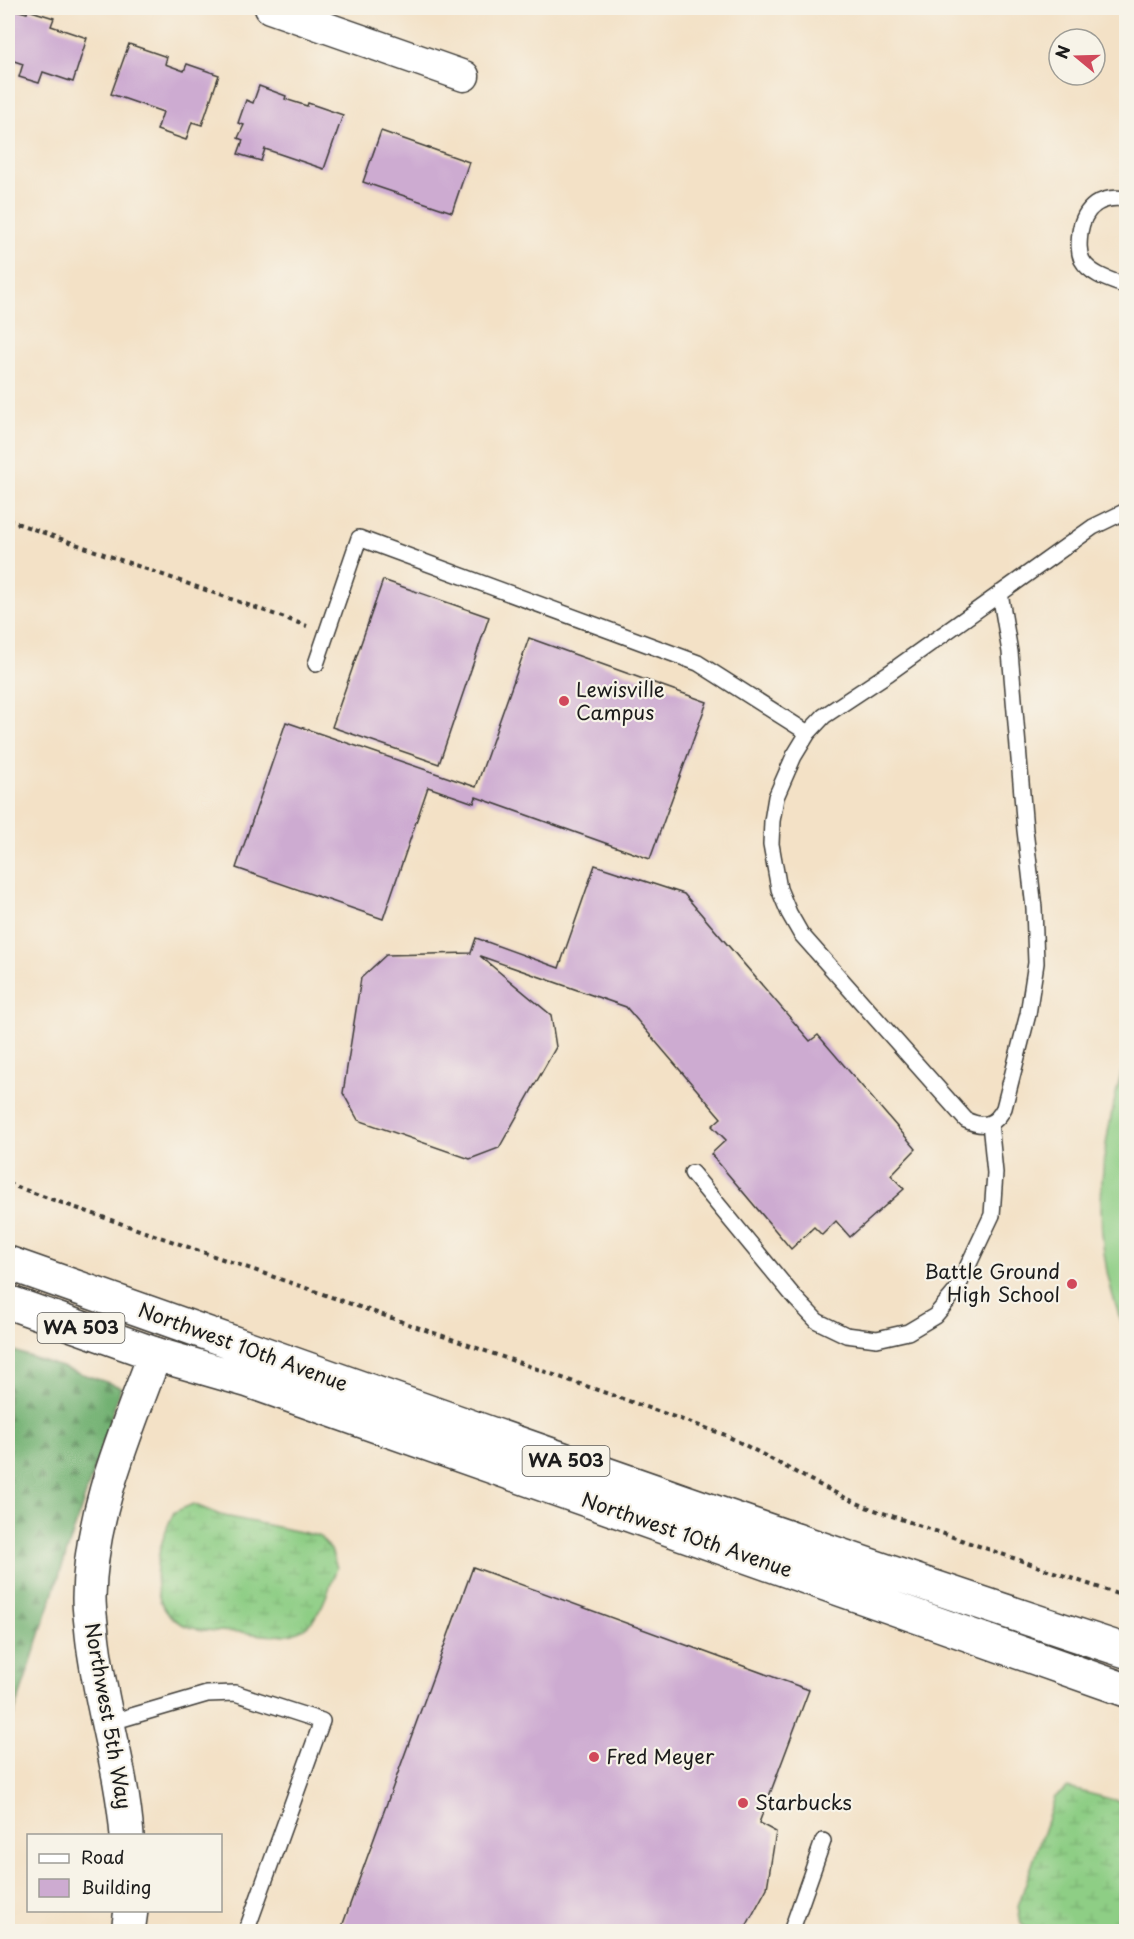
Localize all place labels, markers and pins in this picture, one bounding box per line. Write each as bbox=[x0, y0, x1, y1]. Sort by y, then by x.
place label: Lewisville Campus bbox=[576, 674, 665, 727]
marker: Lewisville Campus bbox=[557, 694, 571, 708]
place label: Battle Ground High School bbox=[924, 1256, 1060, 1309]
marker: Battle Ground High School bbox=[1065, 1277, 1079, 1291]
place label: Fred Meyer bbox=[606, 1741, 715, 1771]
marker: Fred Meyer bbox=[587, 1750, 601, 1764]
place label: Starbucks bbox=[755, 1787, 852, 1817]
marker: Starbucks bbox=[736, 1796, 750, 1810]

